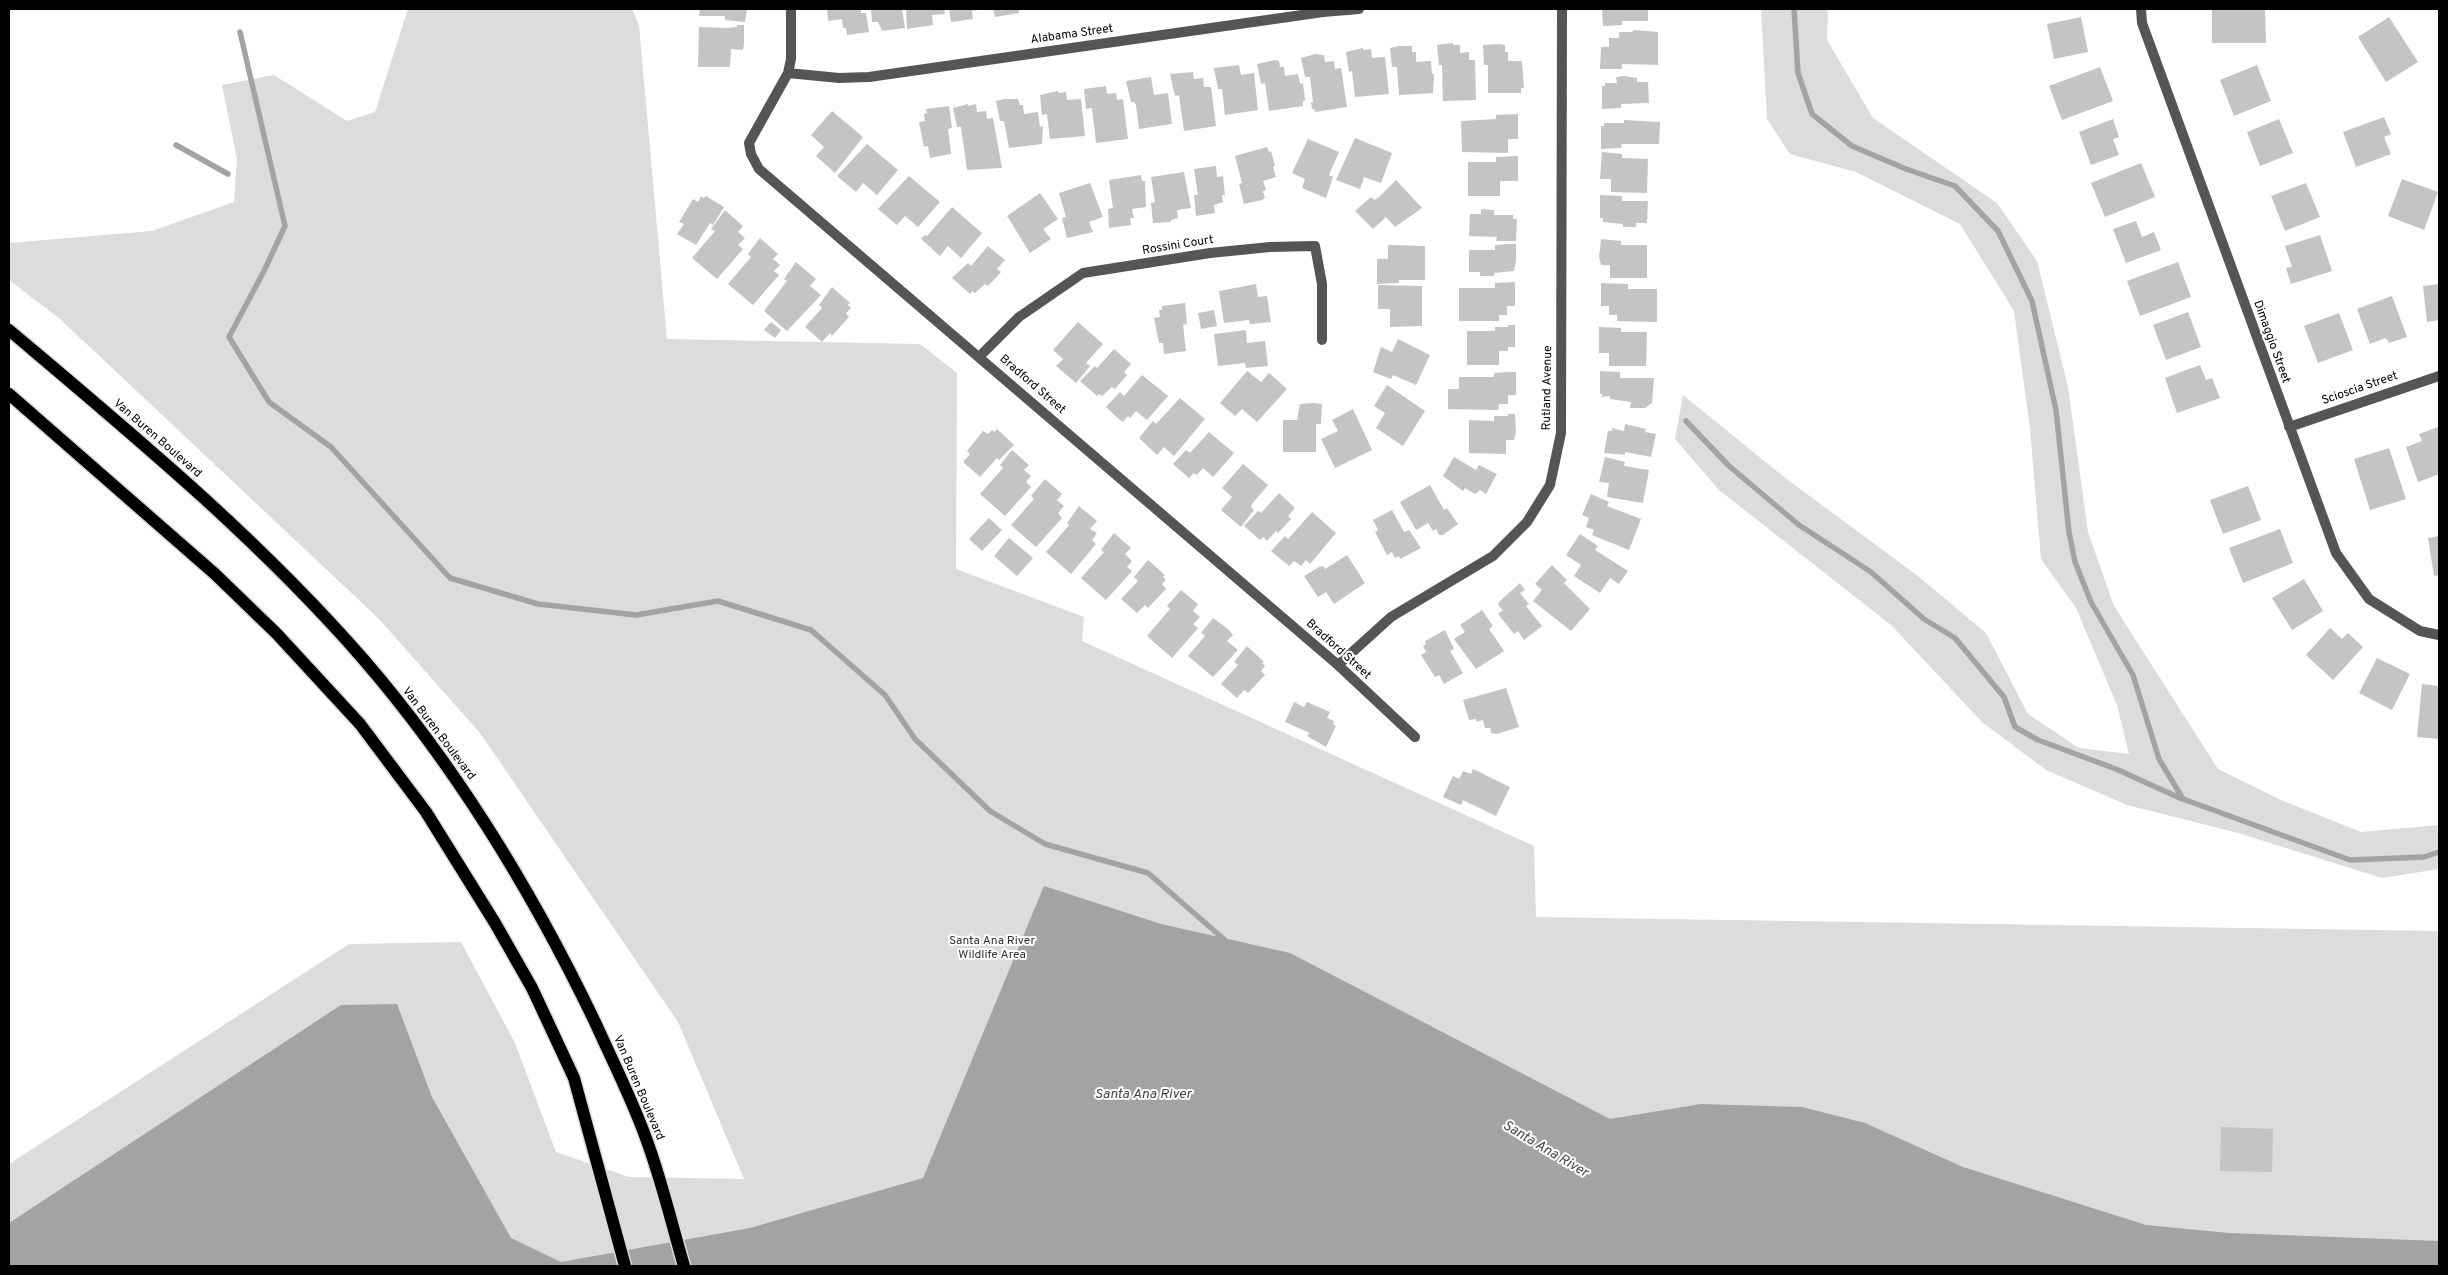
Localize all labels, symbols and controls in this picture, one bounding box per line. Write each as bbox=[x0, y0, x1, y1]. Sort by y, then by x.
street label: Alabama Street bbox=[1030, 22, 1114, 48]
street label: Rossini Court bbox=[1141, 233, 1215, 259]
street label: Dimaggio Street bbox=[2249, 299, 2293, 385]
street label: Rutland Avenue bbox=[1540, 345, 1556, 431]
street label: Bradford Street bbox=[996, 352, 1068, 418]
street label: Scioscia Street bbox=[2320, 369, 2400, 409]
street label: Van Buren Boulevard bbox=[110, 397, 204, 481]
street label: Bradford Street bbox=[1302, 617, 1374, 683]
street label: Van Buren Boulevard bbox=[398, 685, 478, 783]
park label: Santa Ana River Wildlife Area bbox=[949, 935, 1035, 963]
street label: Van Buren Boulevard bbox=[609, 1033, 667, 1143]
water label: Santa Ana River bbox=[1095, 1087, 1191, 1103]
water label: Santa Ana River bbox=[1499, 1118, 1591, 1182]

